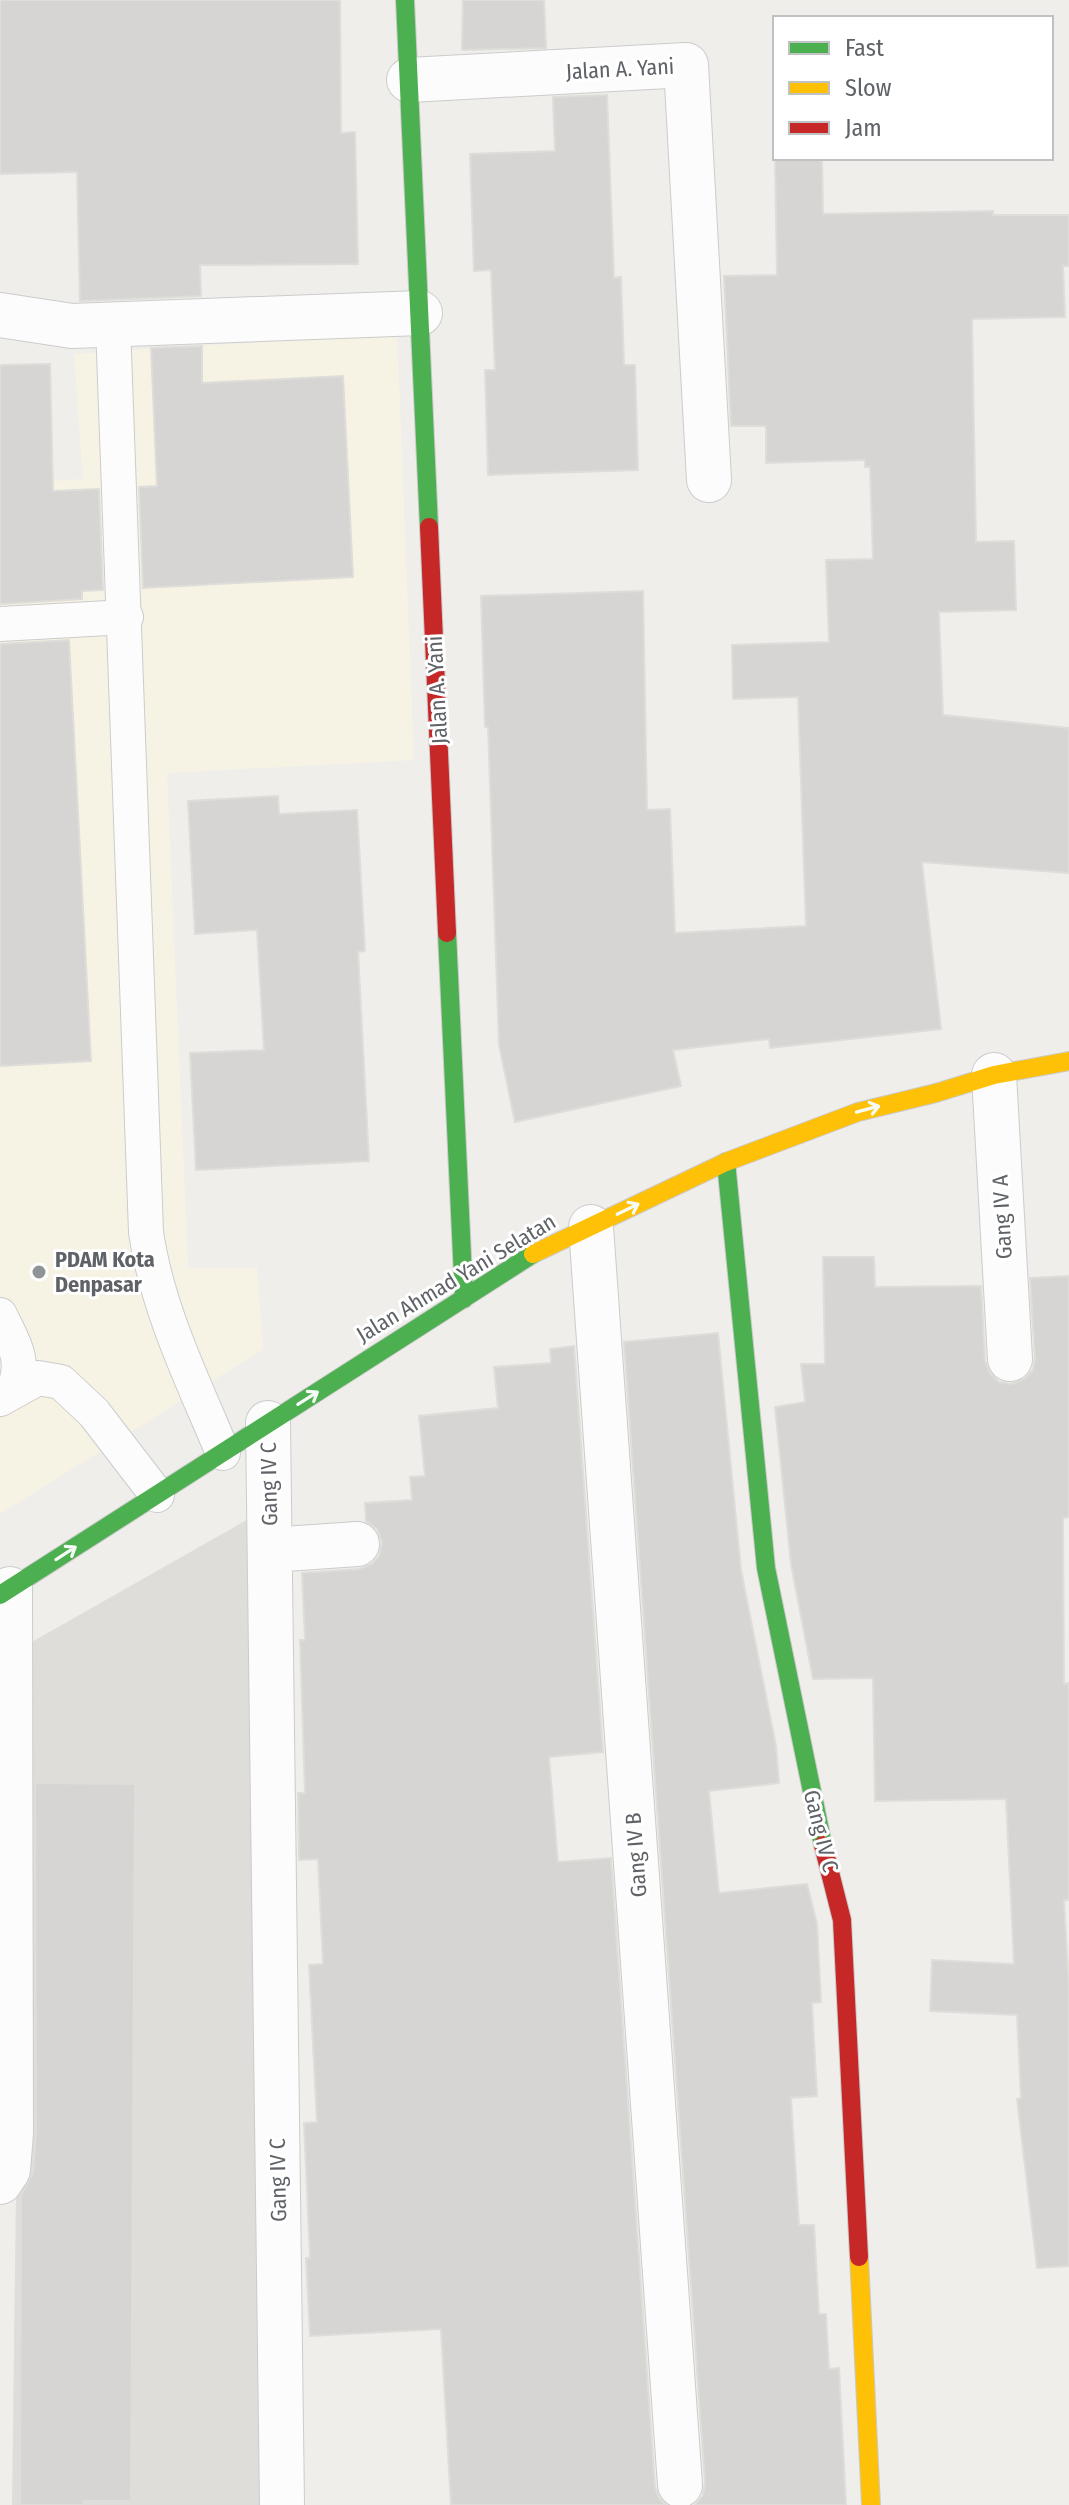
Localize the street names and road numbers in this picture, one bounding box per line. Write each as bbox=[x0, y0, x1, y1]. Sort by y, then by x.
street label: Jalan A. Yani bbox=[565, 53, 675, 85]
street label: Jalan A. Yani bbox=[421, 635, 453, 745]
street label: Gang IV A bbox=[986, 1174, 1018, 1260]
street label: Jalan Ahmad Yani Selatan bbox=[351, 1208, 561, 1348]
street label: Gang IV C bbox=[255, 1442, 283, 1526]
street label: Gang IV C bbox=[798, 1787, 844, 1875]
street label: Gang IV B bbox=[620, 1812, 652, 1898]
street label: Gang IV C bbox=[264, 2138, 292, 2222]

